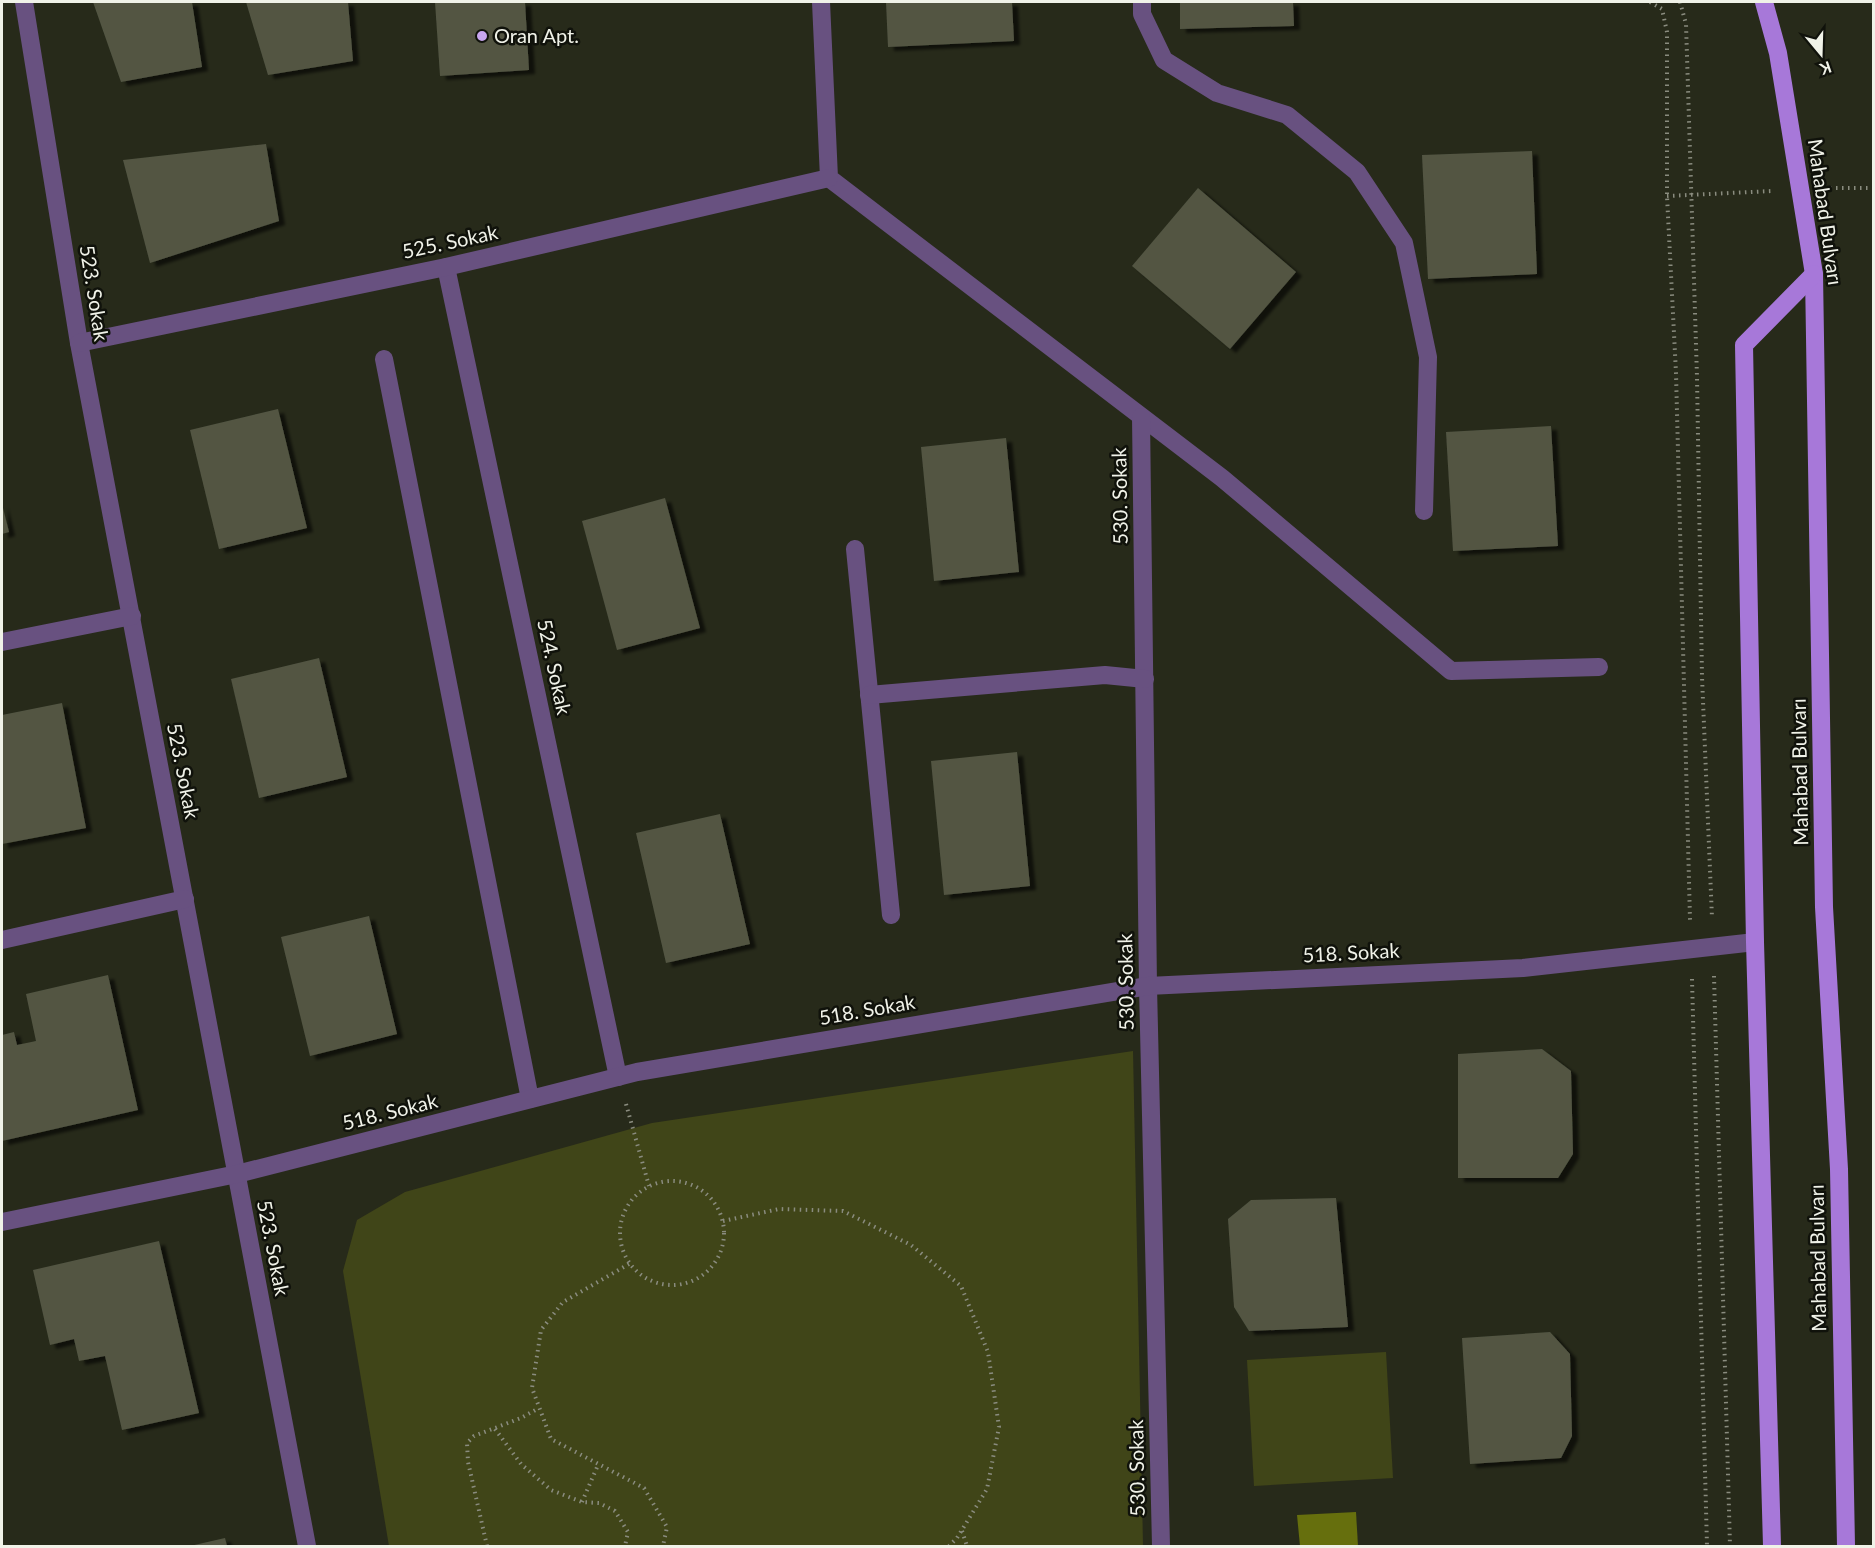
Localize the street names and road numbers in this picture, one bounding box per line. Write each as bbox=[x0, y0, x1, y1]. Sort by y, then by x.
street label: Mahabad Bulvarı bbox=[1804, 137, 1848, 287]
street label: 525. Sokak bbox=[400, 219, 501, 263]
street label: 523. Sokak bbox=[76, 243, 115, 343]
street label: 530. Sokak bbox=[1106, 446, 1132, 545]
street label: 524. Sokak bbox=[533, 617, 577, 718]
street label: Mahabad Bulvarı bbox=[1786, 698, 1812, 846]
street label: 523. Sokak bbox=[163, 721, 205, 822]
street label: 530. Sokak bbox=[1112, 932, 1138, 1031]
street label: 518. Sokak bbox=[1302, 937, 1401, 967]
street label: 518. Sokak bbox=[817, 989, 918, 1029]
street label: 518. Sokak bbox=[340, 1087, 441, 1134]
street label: Mahabad Bulvarı bbox=[1804, 1184, 1830, 1332]
street label: 523. Sokak bbox=[253, 1198, 295, 1299]
street label: 530. Sokak bbox=[1123, 1418, 1149, 1517]

